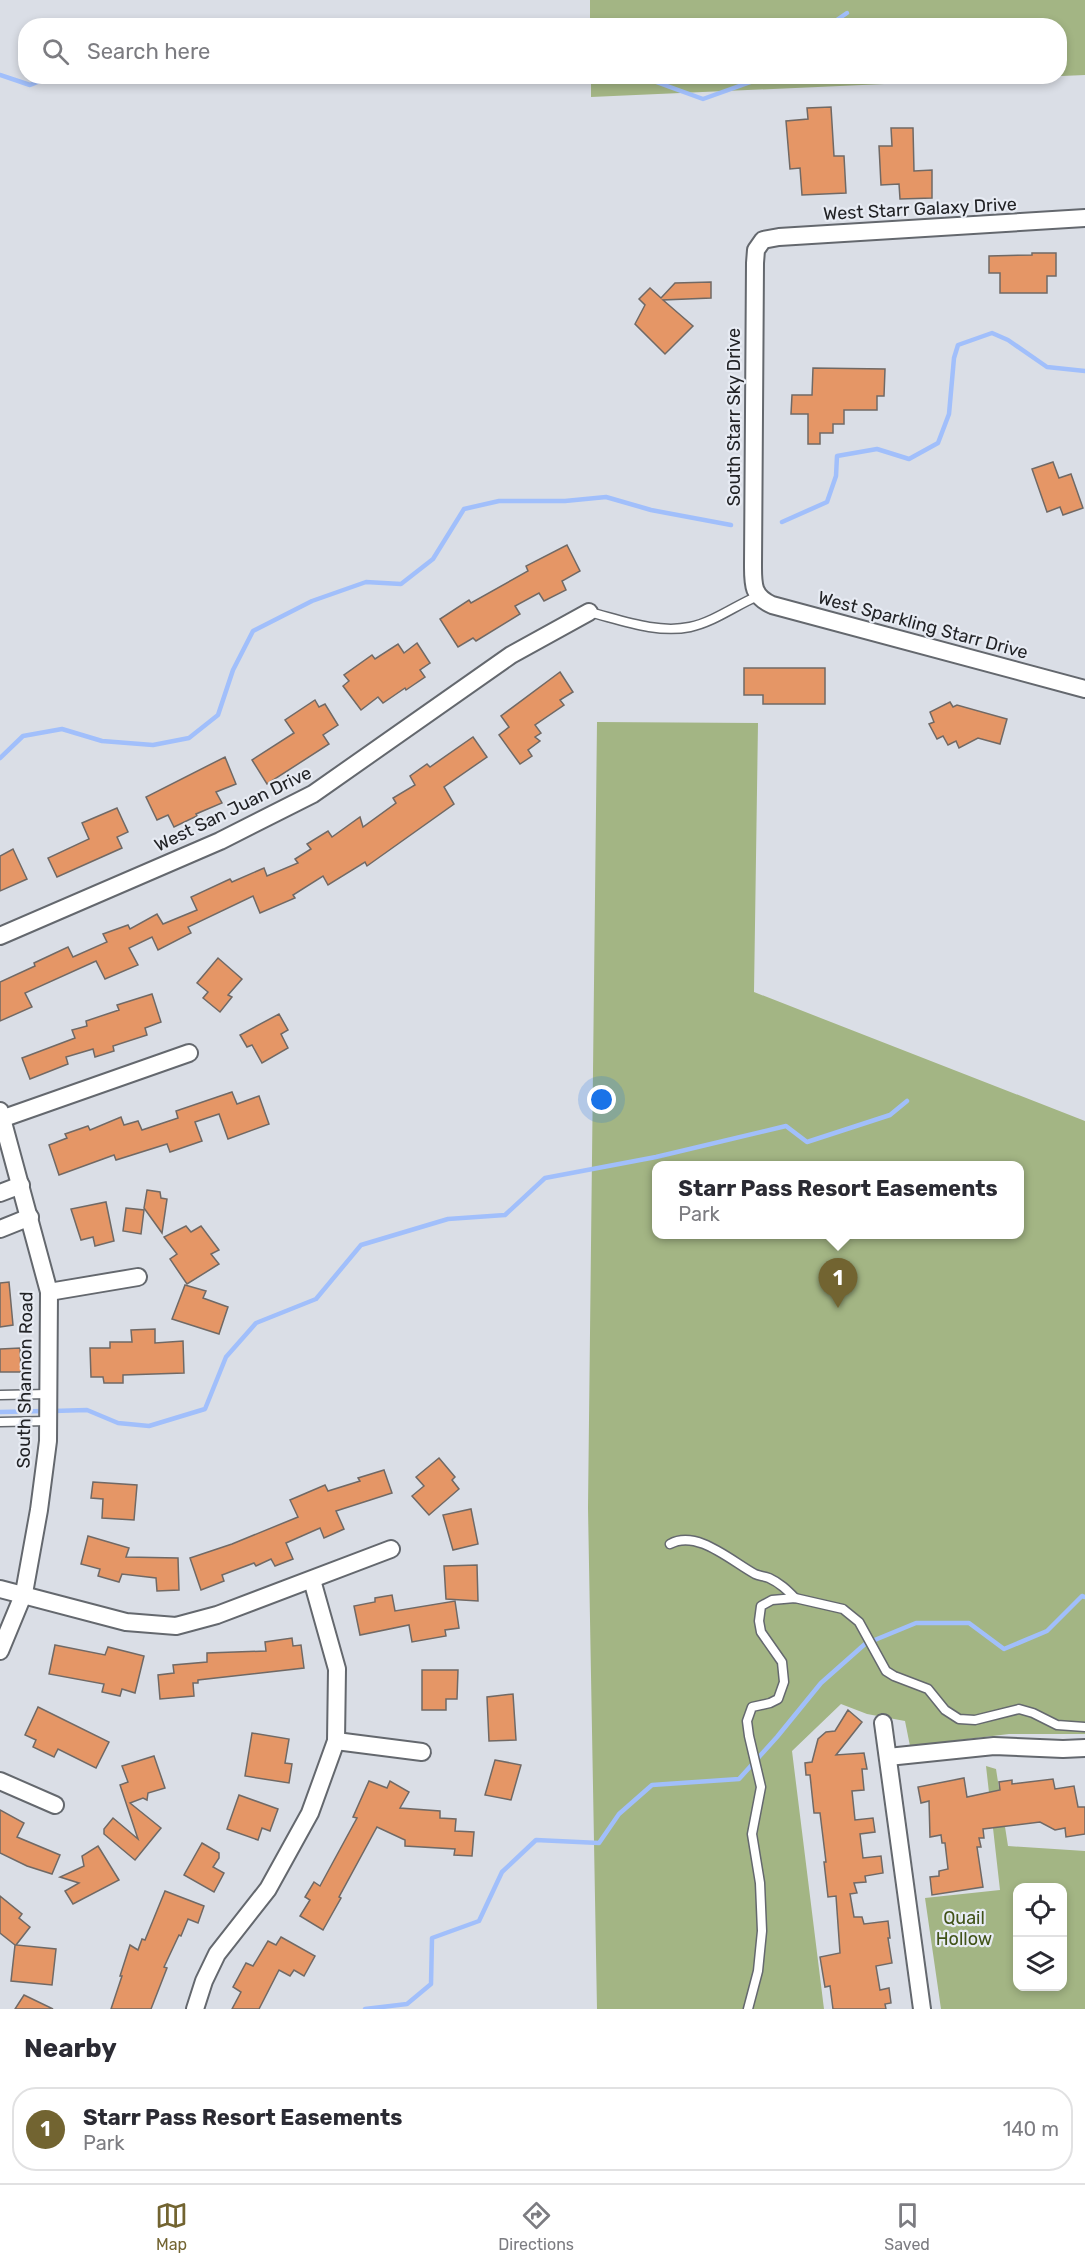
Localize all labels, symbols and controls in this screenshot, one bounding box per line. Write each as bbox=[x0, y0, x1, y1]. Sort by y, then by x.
search box bbox=[18, 18, 1067, 84]
icon: search bbox=[39, 35, 72, 68]
text: Search here bbox=[87, 38, 210, 65]
street label: West Starr Galaxy Drive bbox=[823, 193, 1017, 225]
street label: South Starr Sky Drive bbox=[723, 328, 745, 506]
street label: West Sparkling Starr Drive bbox=[816, 586, 1030, 664]
street label: West San Juan Drive bbox=[151, 761, 315, 857]
your location bbox=[587, 1085, 616, 1114]
popup bbox=[652, 1161, 1024, 1239]
text: Starr Pass Resort Easements bbox=[678, 1175, 998, 1202]
text: Park bbox=[678, 1202, 720, 1226]
pin: 1 bbox=[818, 1258, 858, 1308]
street label: South Shannon Road bbox=[12, 1291, 38, 1469]
map controls bbox=[1013, 1883, 1067, 1991]
button: locate bbox=[1013, 1883, 1067, 1937]
park label: Quail Hollow bbox=[936, 1907, 992, 1950]
button: layers bbox=[1013, 1937, 1067, 1991]
text: Nearby bbox=[24, 2033, 117, 2064]
text: Starr Pass Resort Easements bbox=[83, 2104, 402, 2131]
text: 1 bbox=[41, 2117, 50, 2141]
text: 140 m bbox=[1003, 2117, 1059, 2141]
text: Park bbox=[83, 2131, 125, 2155]
tab: Map bbox=[155, 2199, 188, 2254]
tab: Directions bbox=[498, 2199, 574, 2254]
tab: Saved bbox=[884, 2199, 930, 2254]

